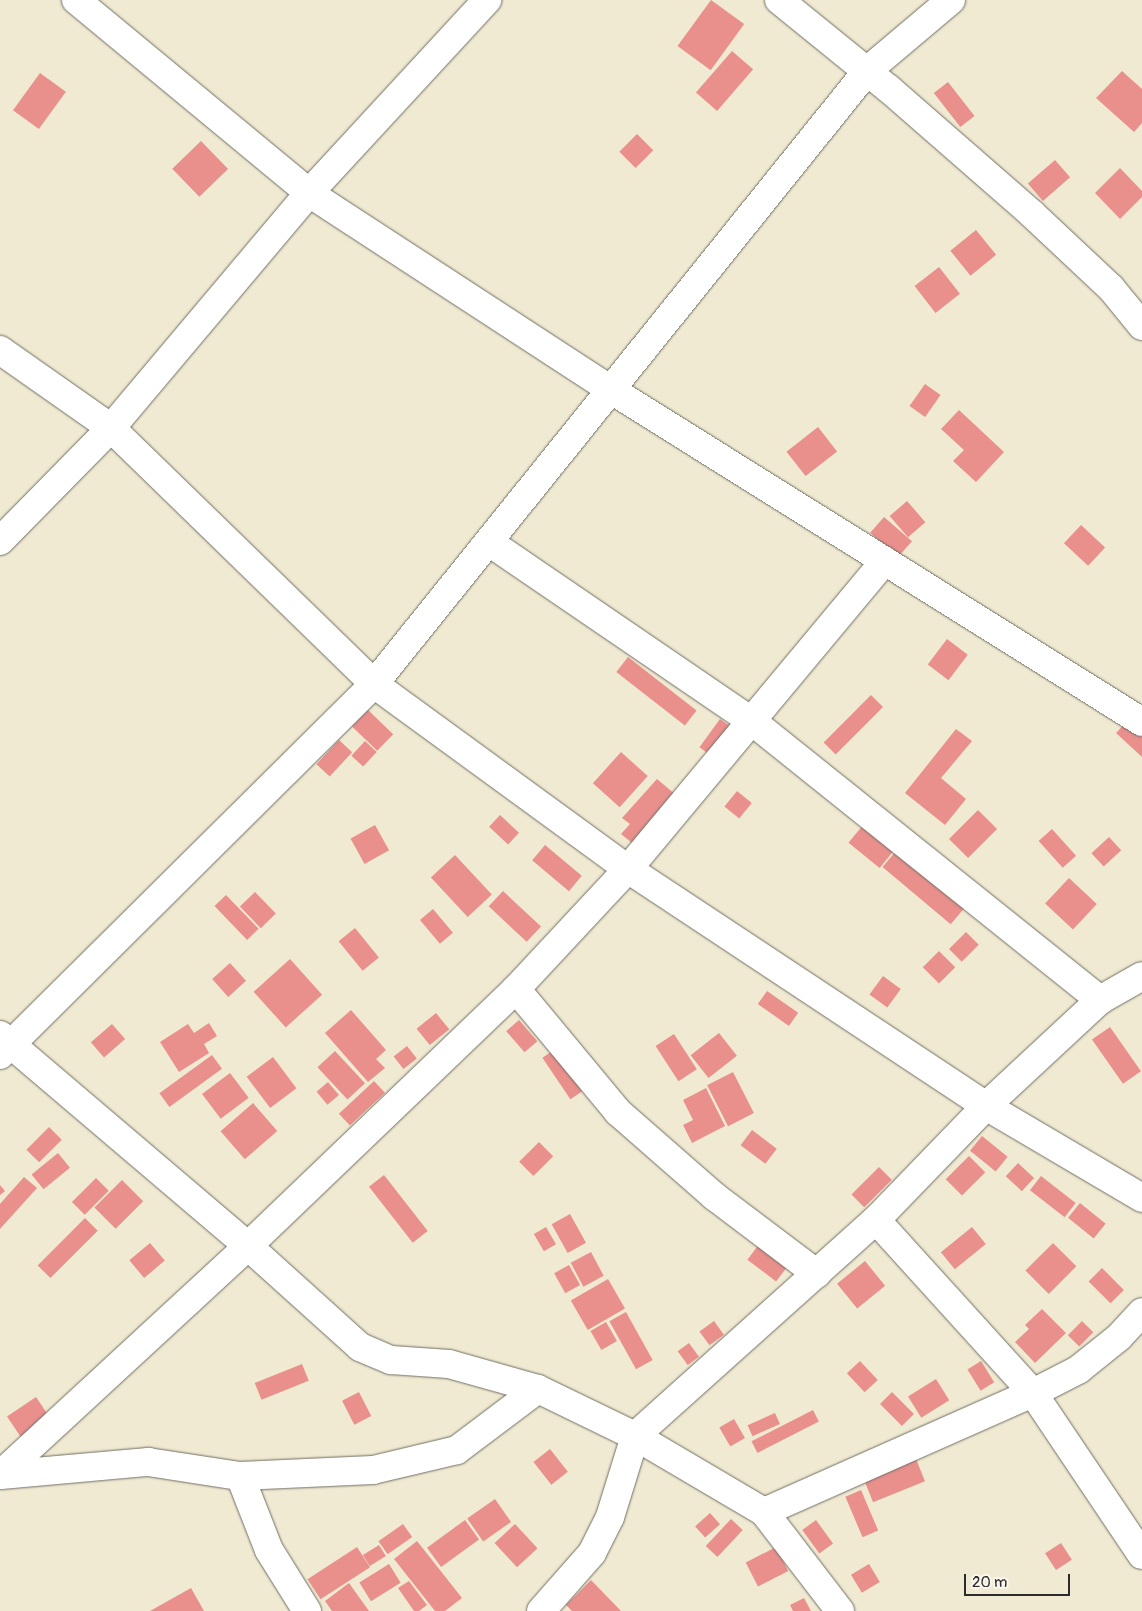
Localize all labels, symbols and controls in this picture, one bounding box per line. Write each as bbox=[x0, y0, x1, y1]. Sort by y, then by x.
scale bar bbox=[967, 1564, 1073, 1596]
text: 20 m bbox=[972, 1573, 1007, 1592]

